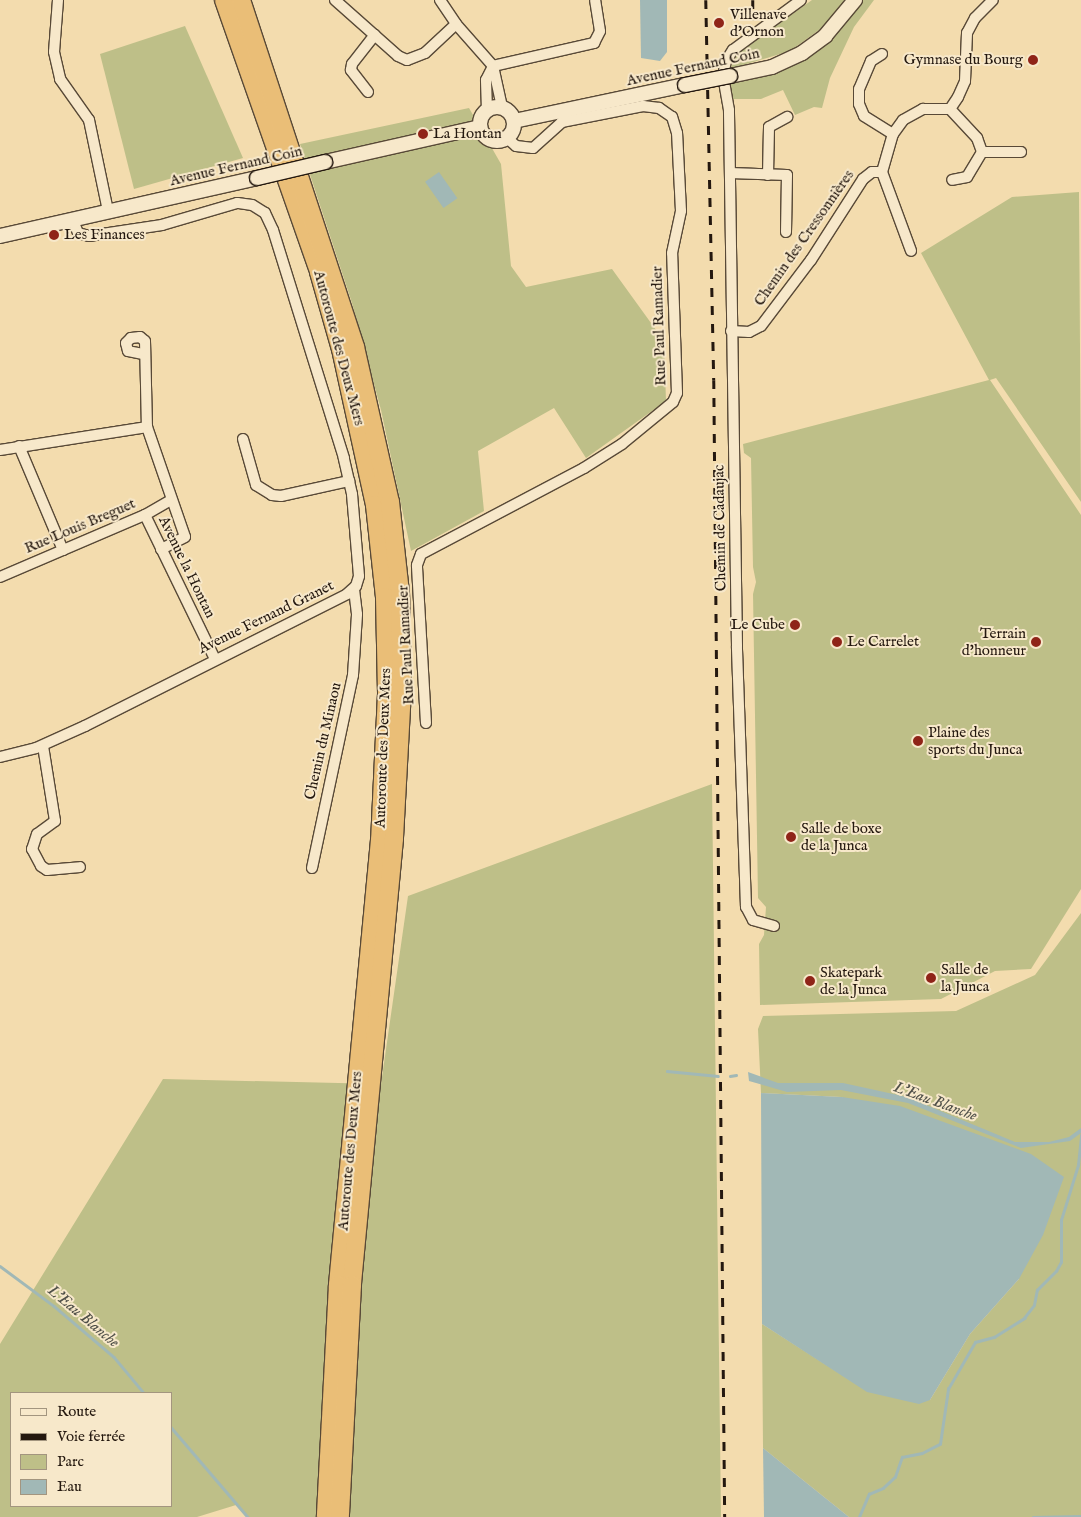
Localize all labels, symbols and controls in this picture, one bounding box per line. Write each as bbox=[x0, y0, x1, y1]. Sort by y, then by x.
place label: Villenave d'Ornon bbox=[730, 5, 787, 40]
marker: Villenave d'Ornon bbox=[712, 16, 726, 30]
street label: Avenue Fernand Coin bbox=[625, 44, 761, 90]
place label: Gymnase du Bourg bbox=[904, 51, 1023, 69]
marker: Gymnase du Bourg bbox=[1027, 54, 1039, 66]
place label: La Hontan bbox=[433, 125, 502, 143]
marker: La Hontan bbox=[417, 128, 429, 140]
street label: Avenue Fernand Coin bbox=[168, 142, 304, 190]
street label: Chemin des Cressonnières bbox=[750, 167, 858, 309]
place label: Les Finances bbox=[64, 226, 145, 244]
marker: Les Finances bbox=[48, 229, 60, 241]
street label: Rue Paul Ramadier bbox=[648, 266, 670, 386]
street label: Autoroute des Deux Mers bbox=[310, 268, 368, 428]
street label: Chemin de Cadaujac bbox=[710, 465, 730, 591]
street label: Rue Louis Breguet bbox=[22, 495, 138, 557]
street label: Avenue la Hontan bbox=[155, 513, 219, 621]
street label: Avenue Fernand Granet bbox=[195, 576, 337, 658]
street label: Rue Paul Ramadier bbox=[394, 585, 418, 705]
place label: Le Cube bbox=[731, 616, 785, 634]
marker: Le Cube bbox=[789, 619, 801, 631]
place label: Terrain d'honneur bbox=[962, 624, 1026, 659]
place label: Le Carrelet bbox=[847, 633, 919, 651]
marker: Le Carrelet bbox=[831, 636, 843, 648]
marker: Terrain d'honneur bbox=[1030, 636, 1042, 648]
street label: Autoroute des Deux Mers bbox=[371, 668, 395, 828]
street label: Chemin du Minaou bbox=[301, 681, 345, 801]
place label: Plaine des sports du Junca bbox=[928, 723, 1022, 758]
marker: Plaine des sports du Junca bbox=[912, 735, 924, 747]
place label: Salle de boxe de la Junca bbox=[801, 819, 882, 854]
marker: Salle de boxe de la Junca bbox=[785, 831, 797, 843]
place label: Salle de la Junca bbox=[941, 960, 989, 995]
place label: Skatepark de la Junca bbox=[820, 963, 886, 998]
marker: Salle de la Junca bbox=[925, 972, 937, 984]
marker: Skatepark de la Junca bbox=[804, 975, 816, 987]
street label: Autoroute des Deux Mers bbox=[334, 1071, 366, 1231]
water label: L'Eau Blanche bbox=[891, 1078, 979, 1126]
water label: L'Eau Blanche bbox=[43, 1282, 123, 1352]
legend bbox=[10, 1392, 172, 1507]
text: Route bbox=[57, 1402, 96, 1421]
text: Voie ferrée bbox=[57, 1427, 125, 1446]
text: Parc bbox=[57, 1452, 84, 1471]
text: Eau bbox=[57, 1477, 82, 1496]

